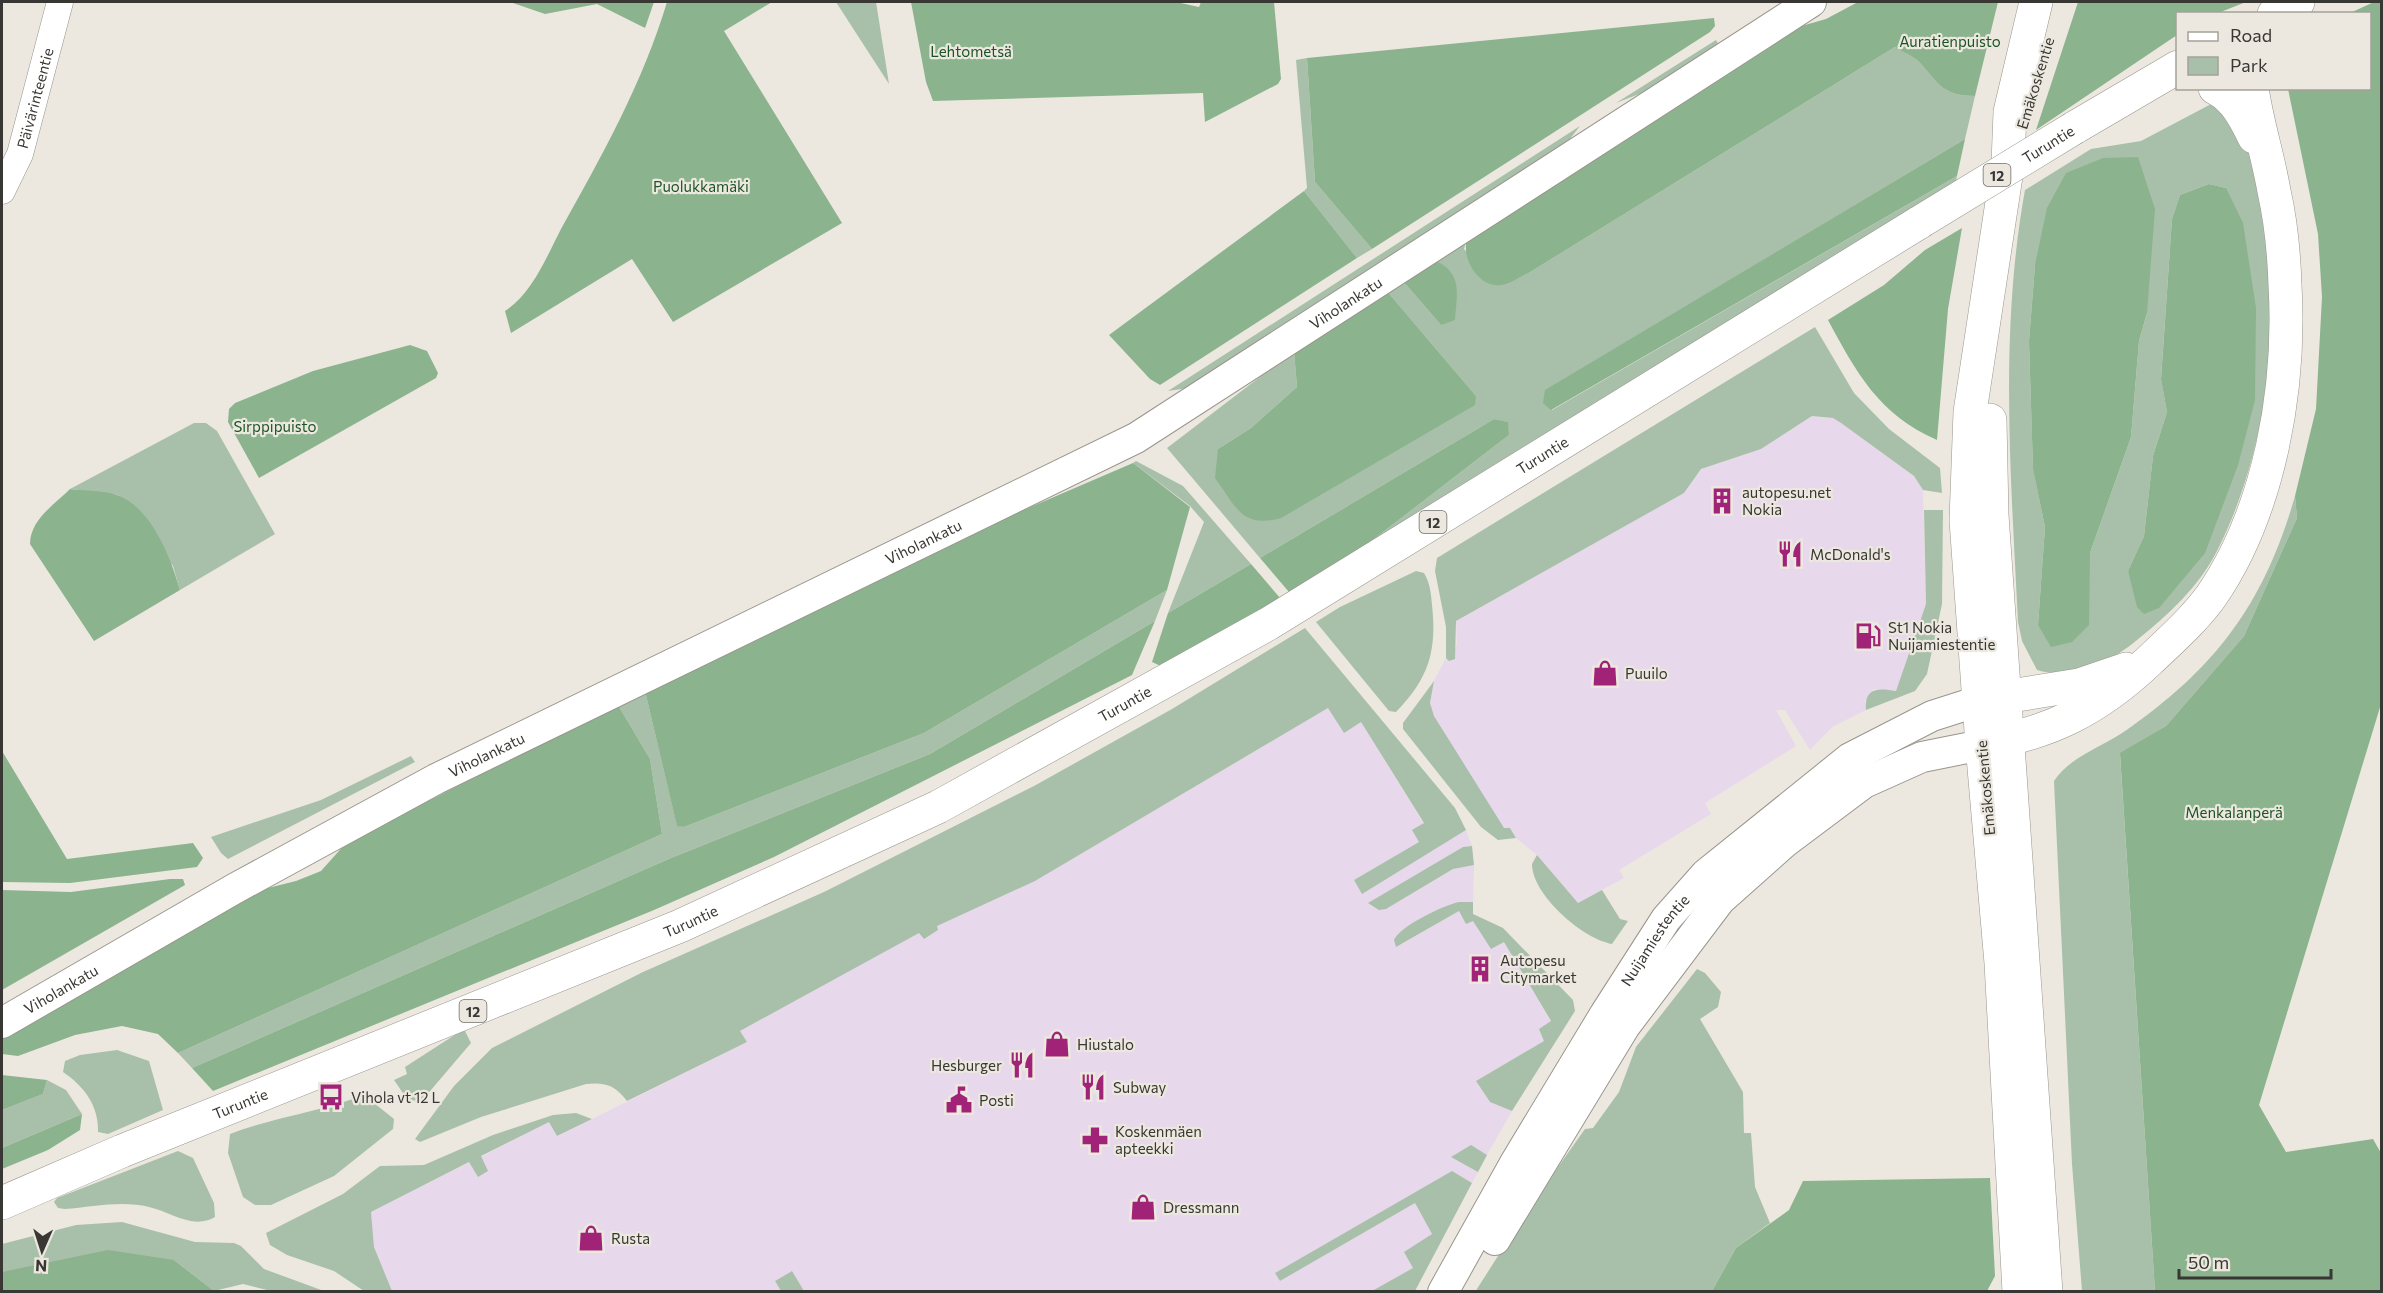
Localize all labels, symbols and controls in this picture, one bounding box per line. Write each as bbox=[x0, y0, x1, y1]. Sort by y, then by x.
legend bbox=[2176, 12, 2371, 90]
text: Road bbox=[2230, 24, 2272, 46]
park label: Auratienpuisto bbox=[1899, 32, 2001, 50]
street label: Emäkoskentie bbox=[2012, 35, 2058, 131]
park label: Lehtometsä bbox=[930, 42, 1012, 60]
street label: Päivärinteentie bbox=[13, 46, 57, 150]
text: Park bbox=[2230, 54, 2268, 76]
street label: Turuntie bbox=[2019, 121, 2077, 167]
road number: 12 bbox=[1984, 164, 2010, 186]
park label: Puolukkamäki bbox=[653, 177, 749, 195]
street label: Viholankatu bbox=[1306, 273, 1385, 333]
park label: Sirppipuisto bbox=[233, 417, 317, 435]
street label: Turuntie bbox=[1513, 432, 1572, 478]
place label: autopesu.net Nokia bbox=[1742, 483, 1831, 518]
building icon: autopesu.net Nokia bbox=[1707, 486, 1737, 516]
road number: 12 bbox=[1420, 511, 1446, 533]
street label: Viholankatu bbox=[882, 515, 964, 568]
restaurant icon: McDonald's bbox=[1775, 539, 1805, 569]
place label: McDonald's bbox=[1810, 545, 1891, 563]
place label: St1 Nokia Nuijamiestentie bbox=[1888, 618, 1995, 653]
fuel station icon: St1 Nokia Nuijamiestentie bbox=[1853, 621, 1883, 651]
shop icon: Puuilo bbox=[1590, 658, 1620, 688]
place label: Puuilo bbox=[1625, 664, 1668, 682]
street label: Turuntie bbox=[1095, 682, 1154, 725]
street label: Viholankatu bbox=[445, 728, 527, 781]
street label: Emäkoskentie bbox=[1972, 740, 1998, 836]
park label: Menkalanperä bbox=[2185, 803, 2283, 821]
street label: Nuijamiestentie bbox=[1617, 891, 1693, 989]
street label: Turuntie bbox=[661, 901, 721, 941]
place label: Autopesu Citymarket bbox=[1500, 951, 1577, 986]
building icon: Autopesu Citymarket bbox=[1465, 954, 1495, 984]
street label: Viholankatu bbox=[21, 961, 101, 1017]
road number: 12 bbox=[460, 1000, 486, 1022]
shop icon: Hiustalo bbox=[1042, 1029, 1072, 1059]
place label: Hiustalo bbox=[1077, 1035, 1134, 1053]
restaurant icon: Hesburger bbox=[1007, 1050, 1037, 1080]
place label: Hesburger bbox=[931, 1056, 1002, 1074]
restaurant icon: Subway bbox=[1078, 1072, 1108, 1102]
place label: Subway bbox=[1113, 1078, 1166, 1096]
bus stop icon: Vihola vt 12 L bbox=[316, 1082, 346, 1112]
street label: Turuntie bbox=[210, 1084, 270, 1123]
public building icon: Posti bbox=[944, 1085, 974, 1115]
place label: Vihola vt 12 L bbox=[351, 1088, 441, 1106]
place label: Posti bbox=[979, 1091, 1014, 1109]
place label: Koskenmäen apteekki bbox=[1115, 1122, 1202, 1157]
pharmacy icon: Koskenmäen apteekki bbox=[1080, 1125, 1110, 1155]
shop icon: Dressmann bbox=[1128, 1192, 1158, 1222]
place label: Dressmann bbox=[1163, 1198, 1239, 1216]
north arrow bbox=[12, 1221, 72, 1281]
shop icon: Rusta bbox=[576, 1223, 606, 1253]
place label: Rusta bbox=[611, 1229, 650, 1247]
scale bar bbox=[2179, 1242, 2330, 1280]
text: 50 m bbox=[2188, 1251, 2229, 1273]
text: N bbox=[35, 1257, 48, 1276]

